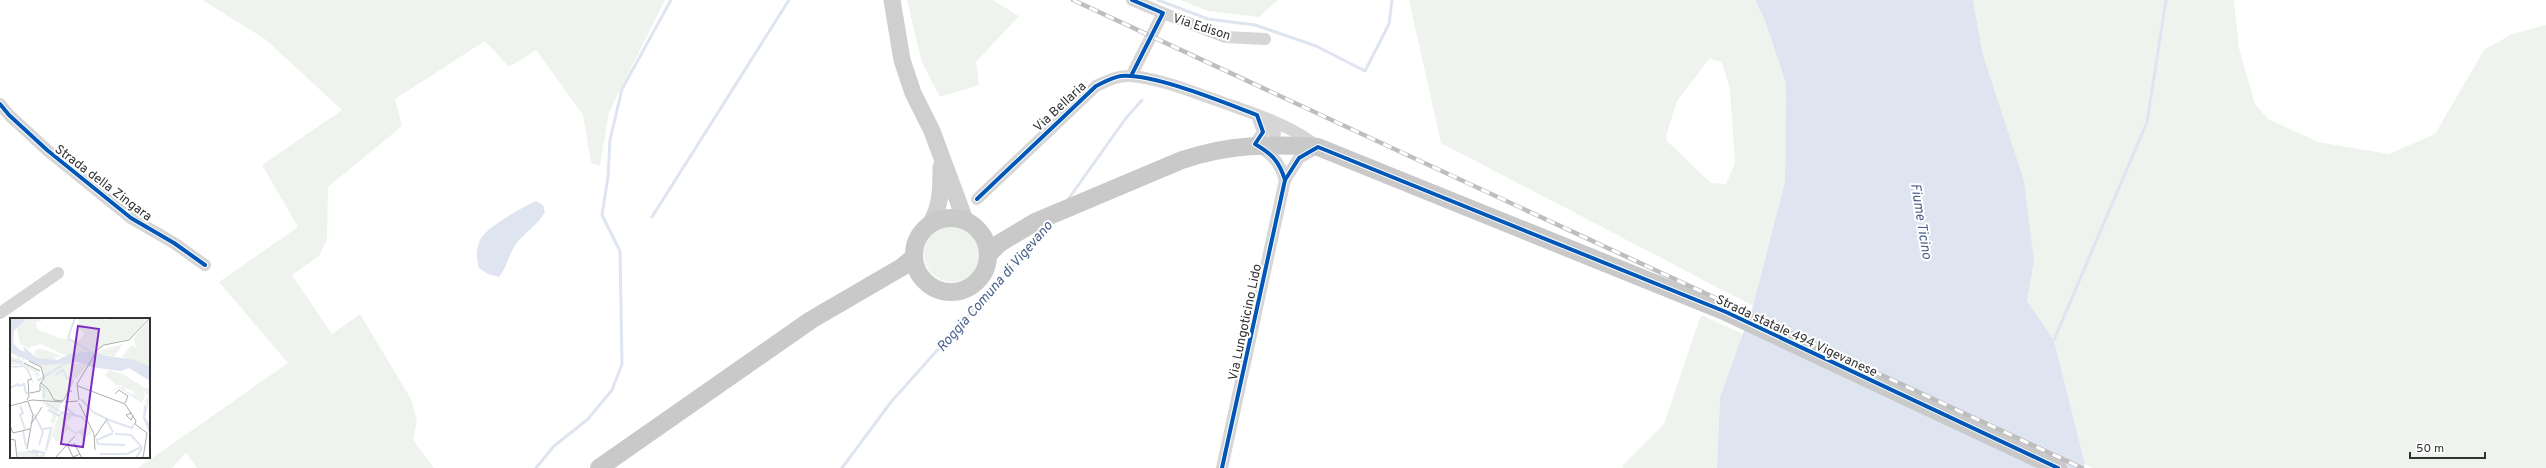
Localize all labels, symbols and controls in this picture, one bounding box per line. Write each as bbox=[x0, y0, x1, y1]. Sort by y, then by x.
street label: Via Edison bbox=[1170, 11, 1232, 45]
street label: Via Bellaria bbox=[1031, 79, 1090, 136]
street label: Strada della Zingara bbox=[51, 142, 154, 225]
water label: Fiume Ticino bbox=[1906, 182, 1935, 261]
water label: Roggia Comuna di Vigevano bbox=[934, 218, 1057, 356]
street label: Via Lungoticino Lido bbox=[1226, 263, 1266, 382]
street label: Strada statale 494 Vigevanese bbox=[1713, 292, 1879, 381]
inset map bbox=[10, 318, 150, 458]
scale bar bbox=[2410, 434, 2485, 460]
text: 50 m bbox=[2416, 441, 2444, 457]

